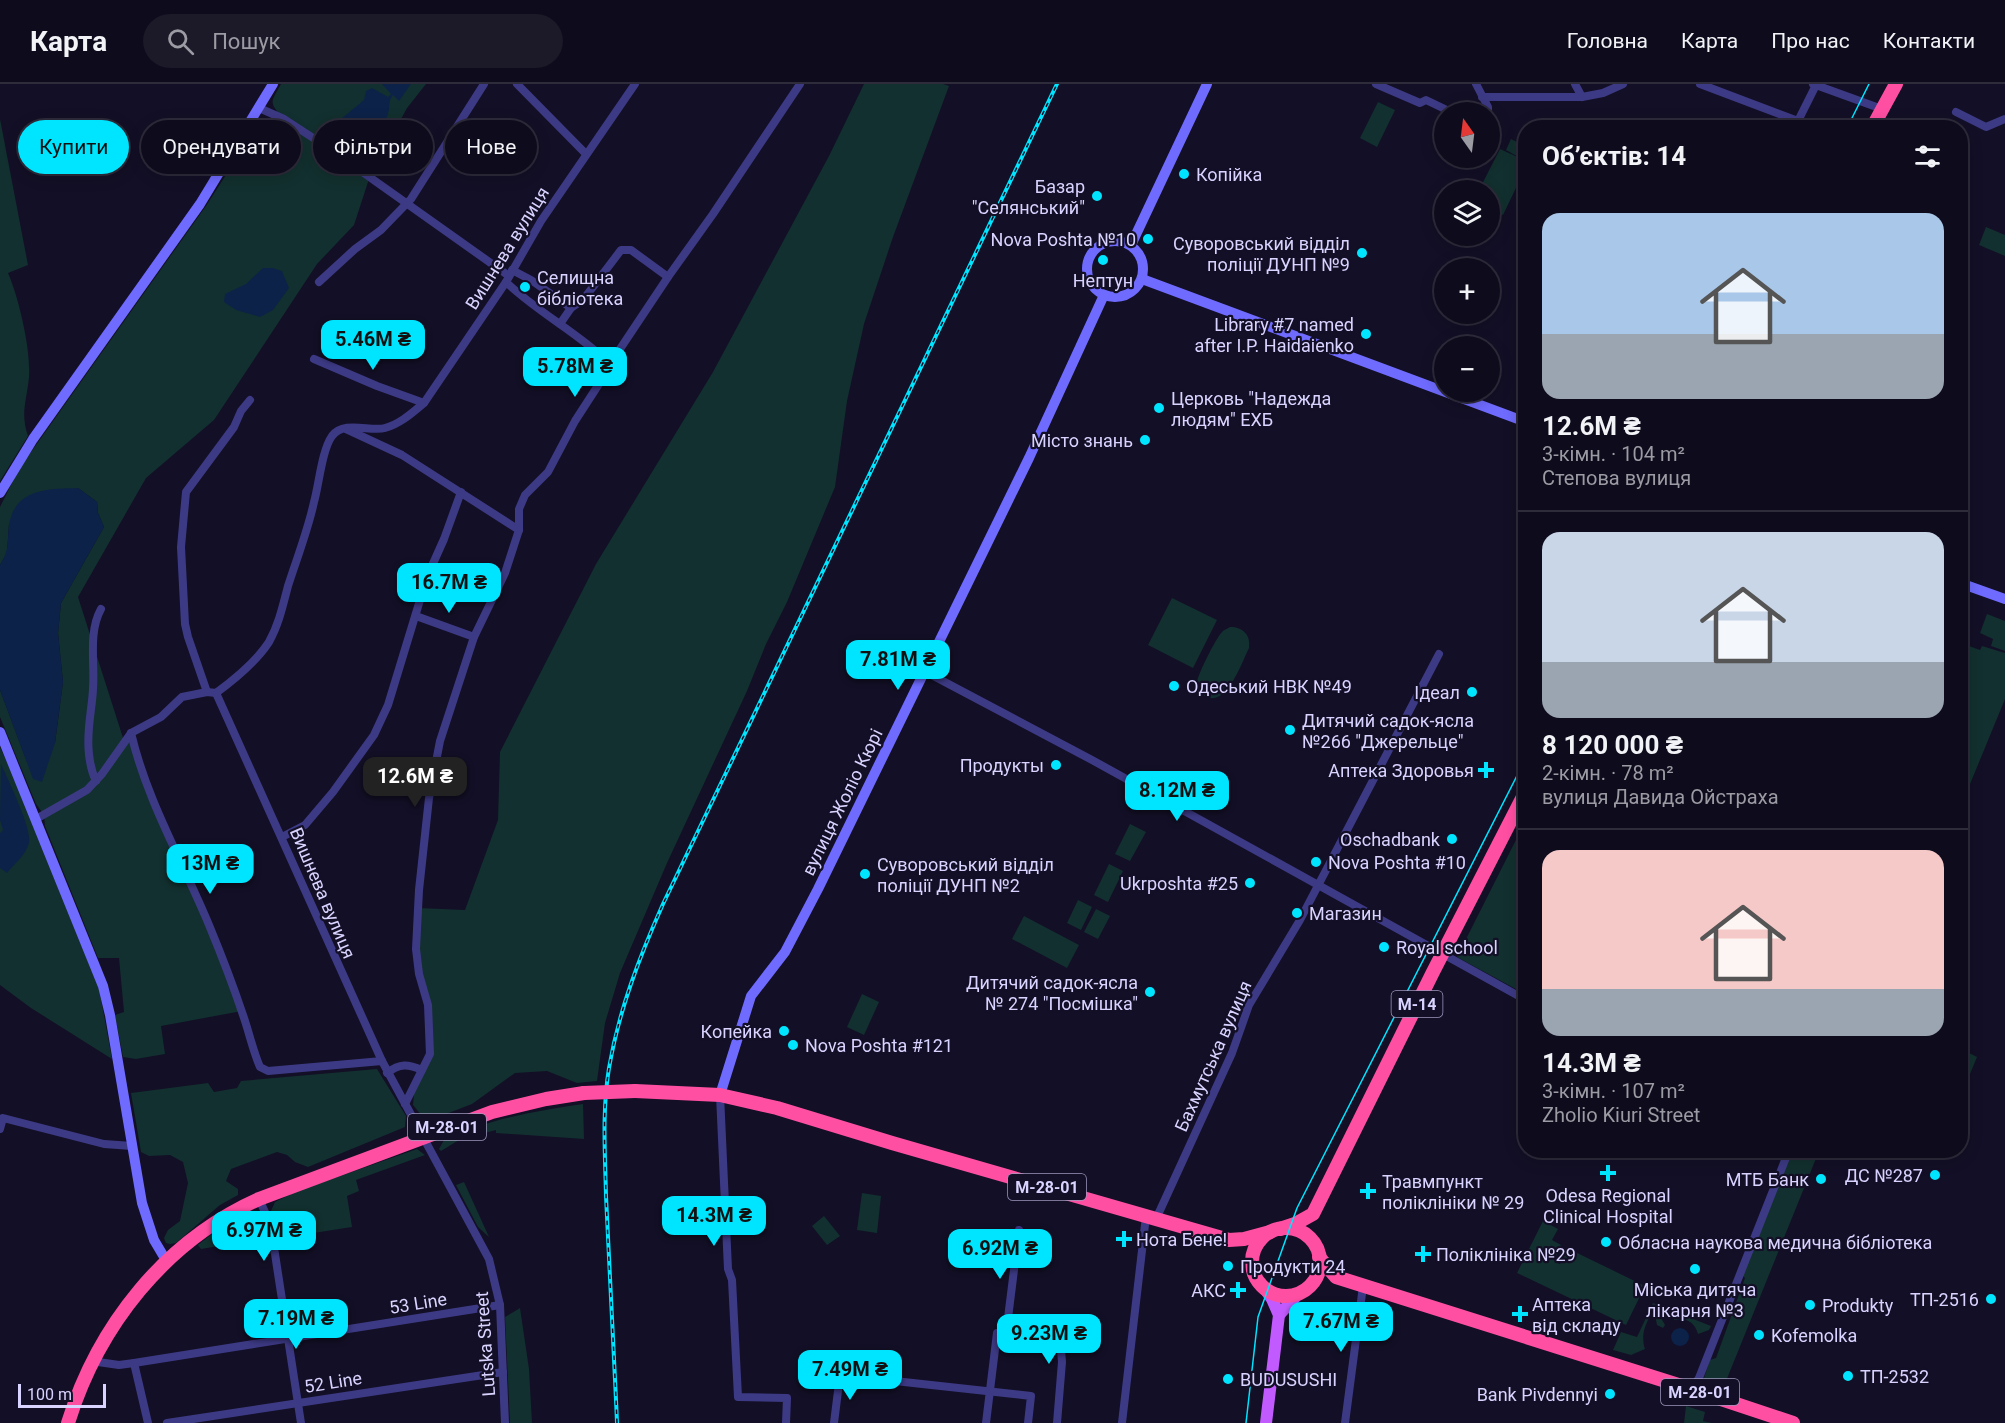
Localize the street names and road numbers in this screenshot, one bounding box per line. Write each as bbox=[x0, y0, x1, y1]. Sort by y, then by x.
street label: Вишнева вулиця bbox=[461, 183, 553, 313]
street label: вулиця Жоліо Кюрі bbox=[797, 725, 887, 879]
street label: Вишнева вулиця bbox=[286, 824, 360, 962]
street label: Бахмутська вулиця bbox=[1170, 977, 1256, 1135]
road number: М-14 bbox=[1392, 991, 1442, 1017]
road number: М-28-01 bbox=[408, 1114, 486, 1140]
road number: М-28-01 bbox=[1008, 1174, 1086, 1200]
street label: 53 Line bbox=[388, 1288, 448, 1318]
street label: Lutska Street bbox=[471, 1291, 499, 1397]
street label: 52 Line bbox=[303, 1367, 363, 1397]
road number: М-28-01 bbox=[1661, 1379, 1739, 1405]

